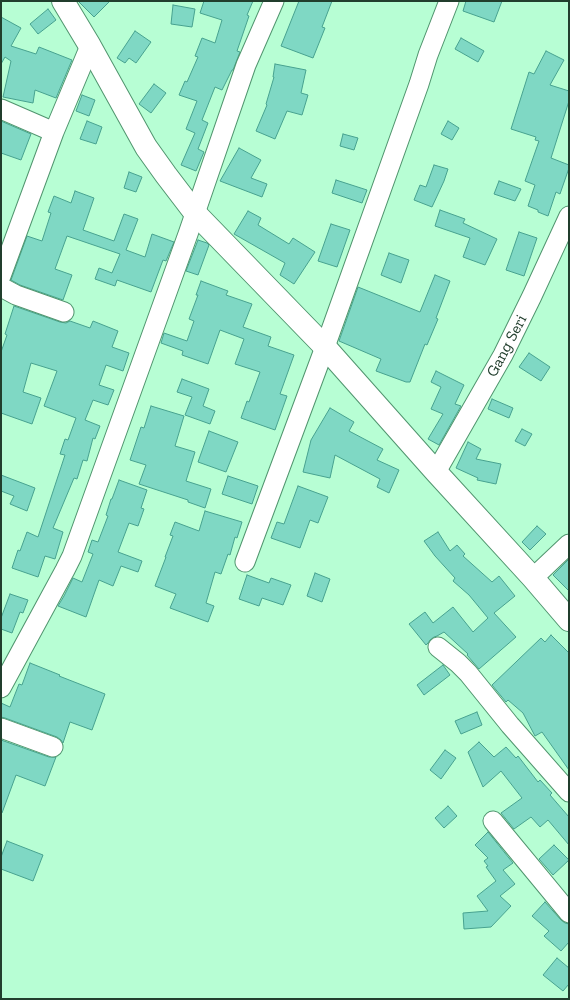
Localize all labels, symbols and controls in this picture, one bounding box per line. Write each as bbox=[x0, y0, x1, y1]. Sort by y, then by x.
street label: Gang Seri bbox=[483, 312, 531, 380]

